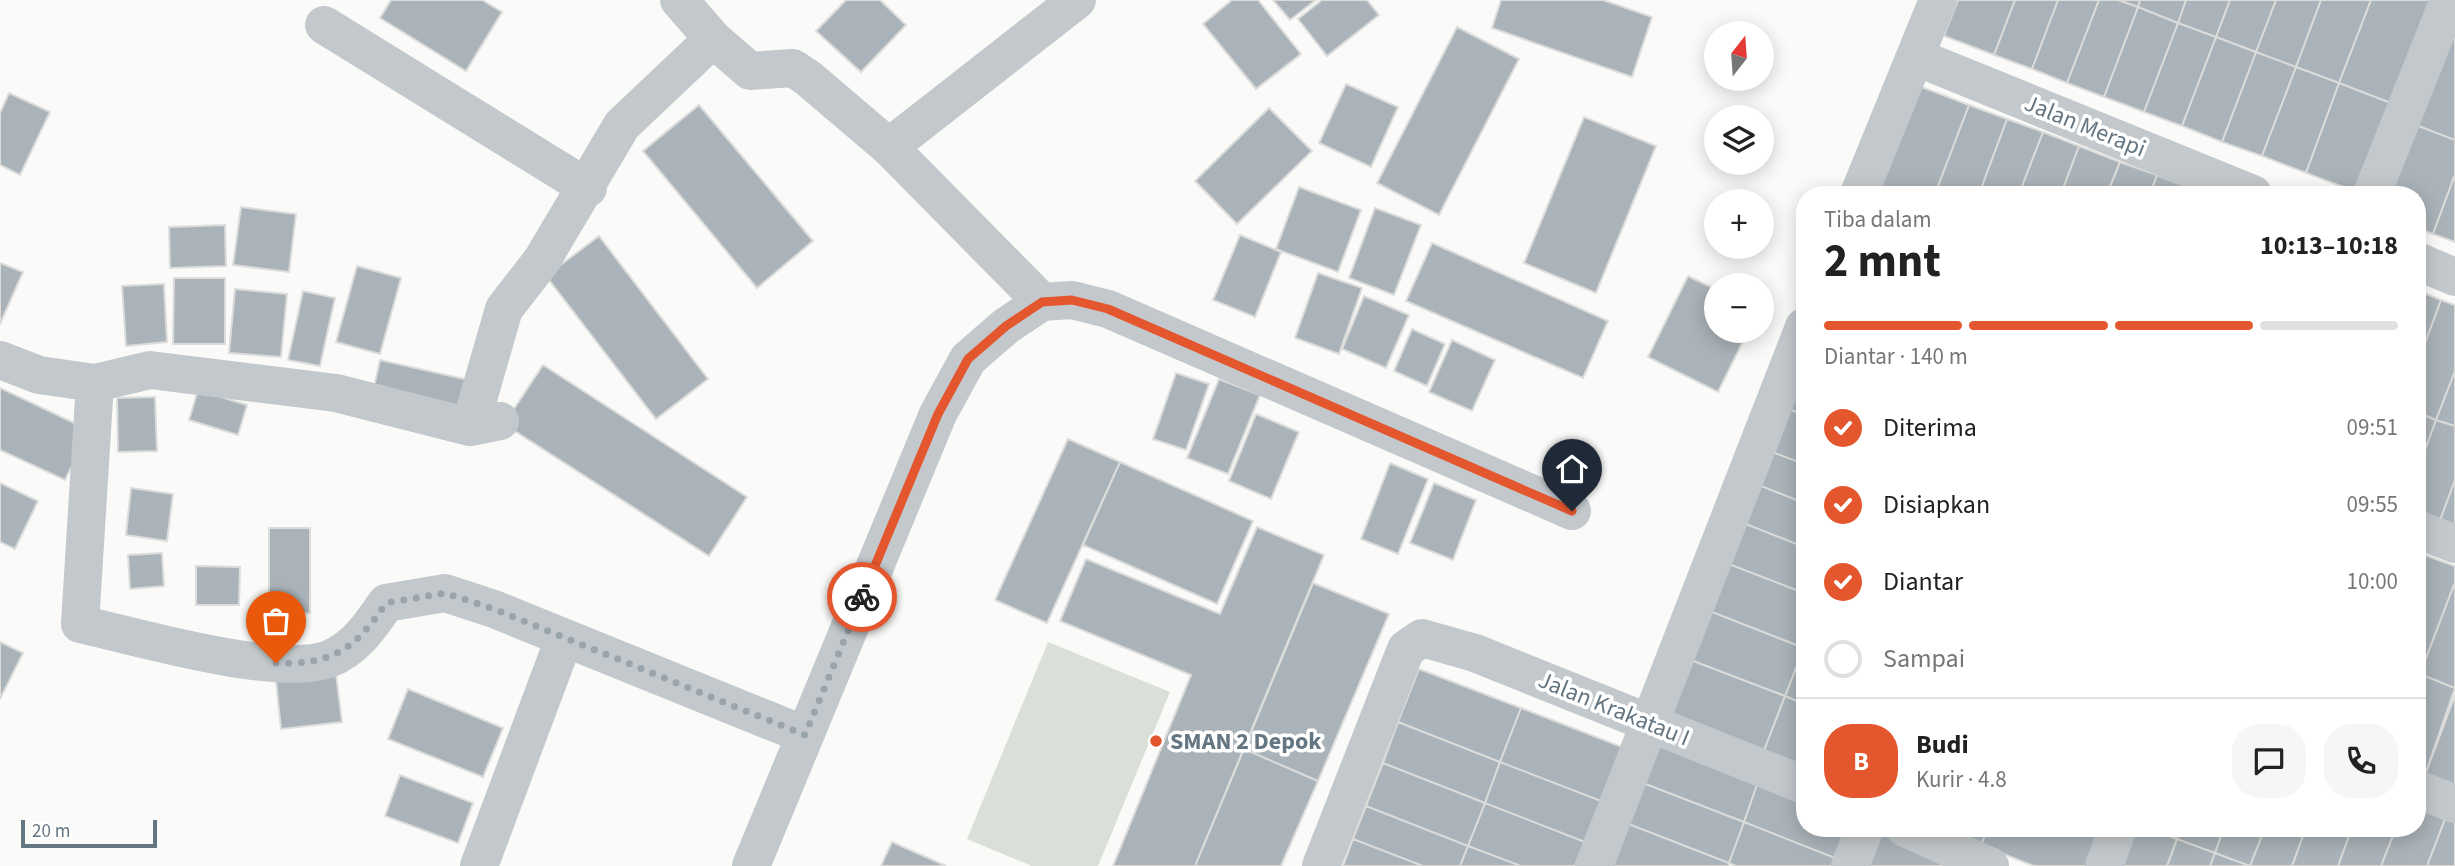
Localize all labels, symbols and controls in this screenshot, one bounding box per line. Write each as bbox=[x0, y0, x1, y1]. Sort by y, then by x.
north arrow bbox=[1704, 21, 1774, 91]
map controls bbox=[1704, 21, 1774, 343]
street label: Jalan Merapi bbox=[2019, 86, 2151, 166]
button: layers bbox=[1704, 105, 1774, 175]
button: + bbox=[1704, 189, 1774, 259]
text: Tiba dalam bbox=[1824, 203, 1931, 236]
text: 10:13–10:18 bbox=[2260, 227, 2398, 264]
text: 2 mnt bbox=[1824, 229, 1941, 294]
button: − bbox=[1704, 273, 1774, 343]
text: Diantar · 140 m bbox=[1824, 340, 1968, 373]
icon: check bbox=[1824, 409, 1862, 447]
text: Diterima bbox=[1883, 409, 1977, 446]
text: 09:51 bbox=[2347, 411, 2398, 444]
pin bbox=[1542, 439, 1602, 511]
icon: home bbox=[1553, 450, 1591, 488]
icon: check bbox=[1824, 486, 1862, 524]
text: Disiapkan bbox=[1883, 486, 1990, 523]
text: 09:55 bbox=[2347, 488, 2398, 521]
courier bbox=[827, 562, 897, 632]
icon: check bbox=[1824, 563, 1862, 601]
text: Diantar bbox=[1883, 563, 1963, 600]
text: 10:00 bbox=[2347, 565, 2398, 598]
icon: bike bbox=[843, 578, 881, 616]
pin bbox=[246, 591, 306, 663]
icon: bag bbox=[257, 602, 295, 640]
text: Sampai bbox=[1883, 640, 1965, 677]
street label: Jalan Krakatau I bbox=[1533, 663, 1695, 755]
place label: SMAN 2 Depok bbox=[1170, 724, 1322, 759]
button: chat bbox=[2232, 724, 2306, 798]
button: phone bbox=[2324, 724, 2398, 798]
text: Budi bbox=[1916, 726, 1969, 763]
marker: SMAN 2 Depok bbox=[1148, 733, 1164, 749]
text: B bbox=[1853, 743, 1869, 780]
text: Kurir · 4.8 bbox=[1916, 763, 2007, 796]
scale bar bbox=[21, 817, 158, 849]
text: 20 m bbox=[32, 818, 70, 845]

